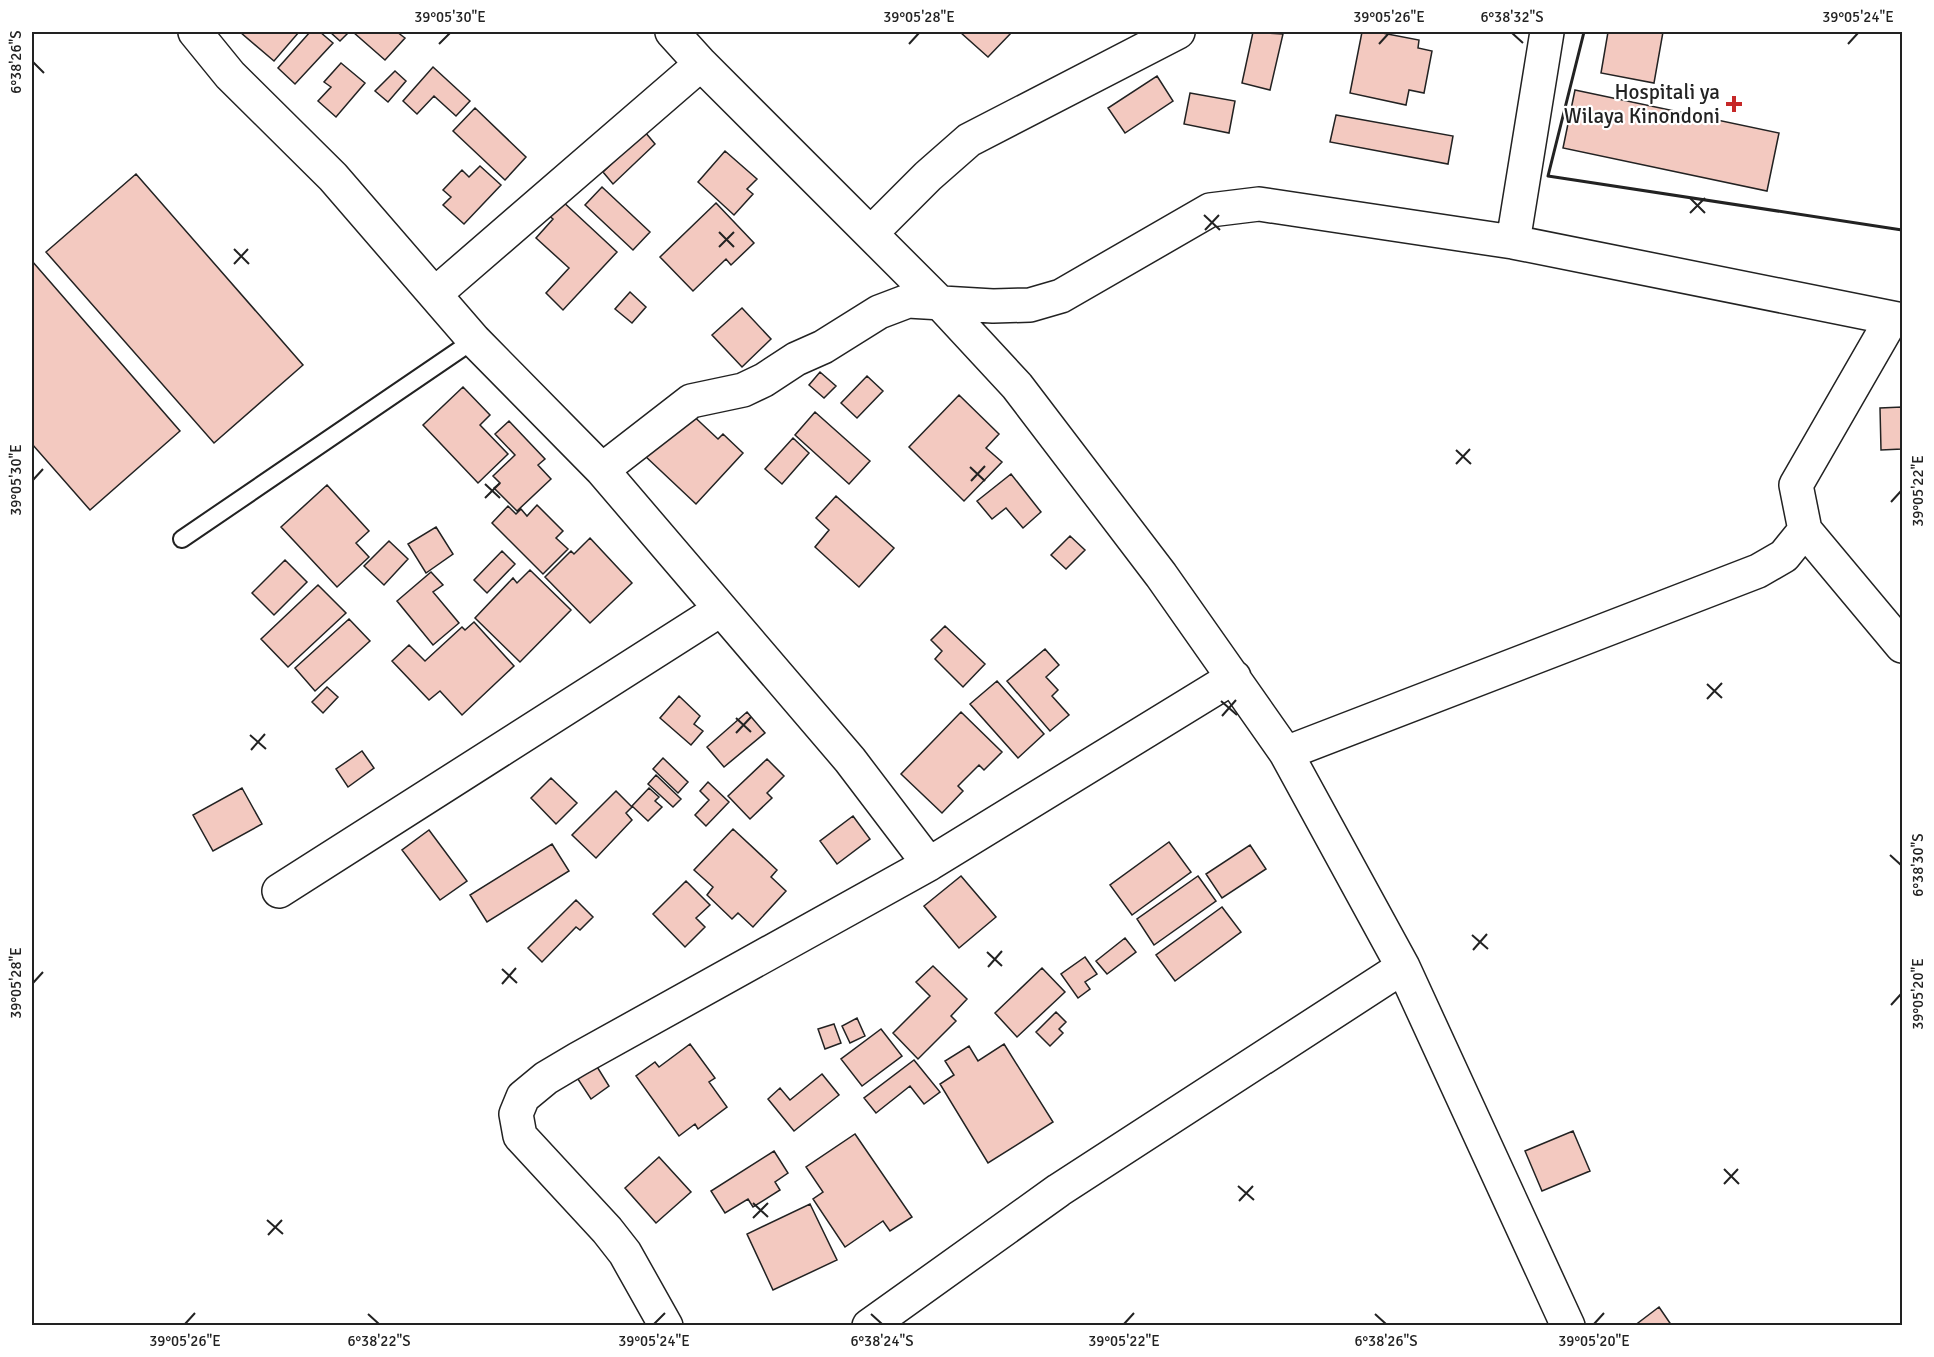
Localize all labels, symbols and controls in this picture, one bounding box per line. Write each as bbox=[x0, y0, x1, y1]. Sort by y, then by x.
text: 39°05'30"E bbox=[414, 8, 486, 26]
text: 39°05'28"E bbox=[883, 8, 955, 26]
text: 39°05'26"E bbox=[1353, 8, 1425, 26]
text: 6°38'32"S bbox=[1480, 8, 1544, 26]
text: 39°05'24"E bbox=[1822, 8, 1894, 26]
text: 6°38'26"S bbox=[7, 30, 25, 94]
place label: Hospitali ya Wilaya Kinondoni bbox=[1564, 79, 1720, 129]
marker: Hospitali ya Wilaya Kinondoni bbox=[1725, 95, 1743, 113]
text: 39°05'30"E bbox=[7, 444, 25, 516]
text: 39°05'22"E bbox=[1909, 455, 1927, 527]
text: 6°38'30"S bbox=[1909, 833, 1927, 897]
text: 39°05'28"E bbox=[7, 947, 25, 1019]
text: 39°05'20"E bbox=[1909, 958, 1927, 1030]
text: 39°05'26"E bbox=[149, 1332, 221, 1350]
text: 6°38'22"S bbox=[347, 1332, 411, 1350]
text: 39°05'24"E bbox=[618, 1332, 690, 1350]
text: 6°38'24"S bbox=[850, 1332, 914, 1350]
text: 39°05'22"E bbox=[1088, 1332, 1160, 1350]
text: 6°38'26"S bbox=[1354, 1332, 1418, 1350]
text: 39°05'20"E bbox=[1558, 1332, 1630, 1350]

